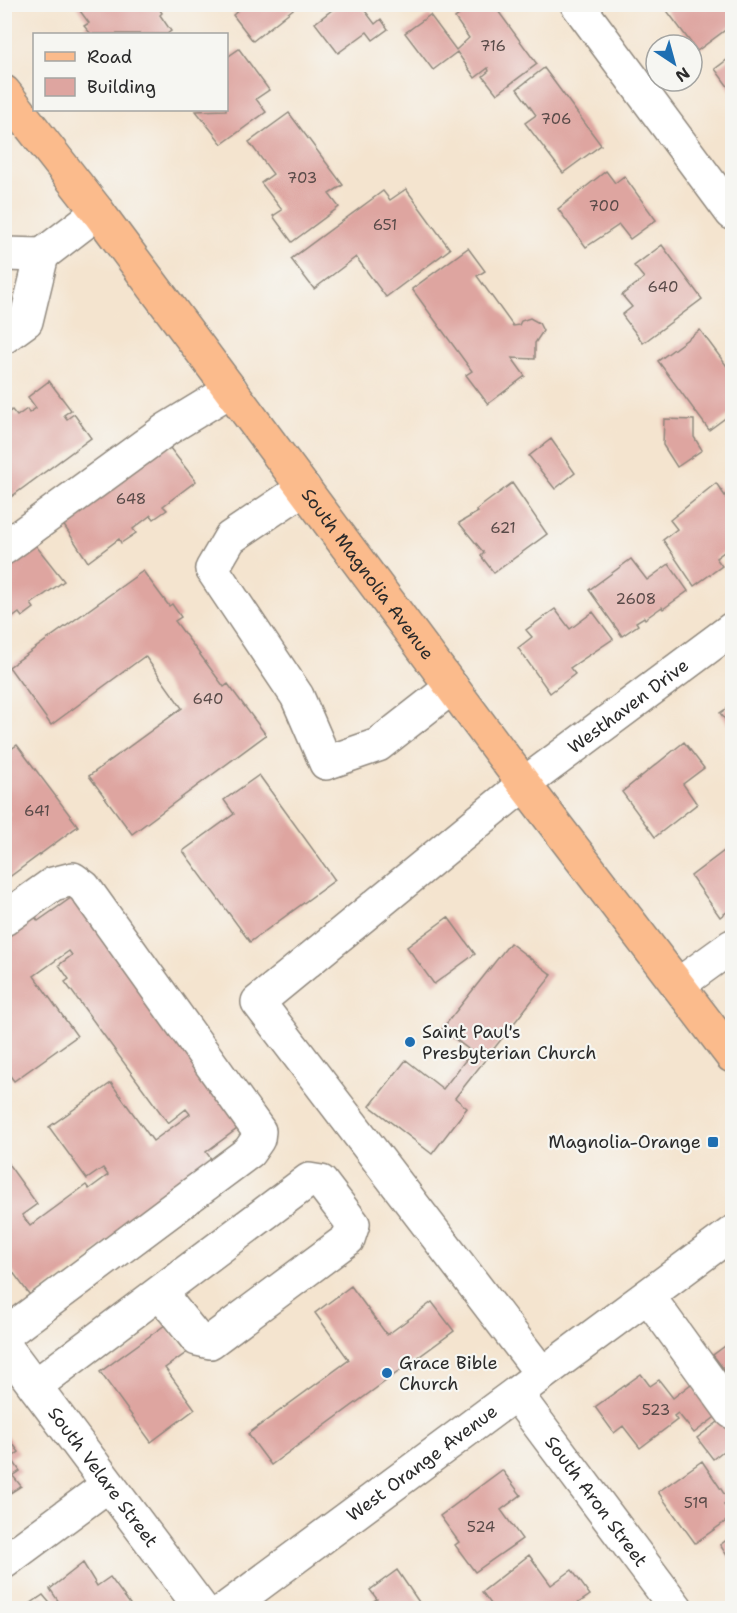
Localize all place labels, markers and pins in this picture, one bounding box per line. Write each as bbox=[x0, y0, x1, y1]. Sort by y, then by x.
place label: Saint Paul's Presbyterian Church bbox=[422, 1020, 597, 1065]
marker: Saint Paul's Presbyterian Church bbox=[403, 1035, 417, 1049]
place label: Magnolia-Orange bbox=[548, 1130, 701, 1154]
marker: Magnolia-Orange bbox=[706, 1135, 720, 1149]
place label: Grace Bible Church bbox=[399, 1351, 498, 1396]
marker: Grace Bible Church bbox=[380, 1366, 394, 1380]

